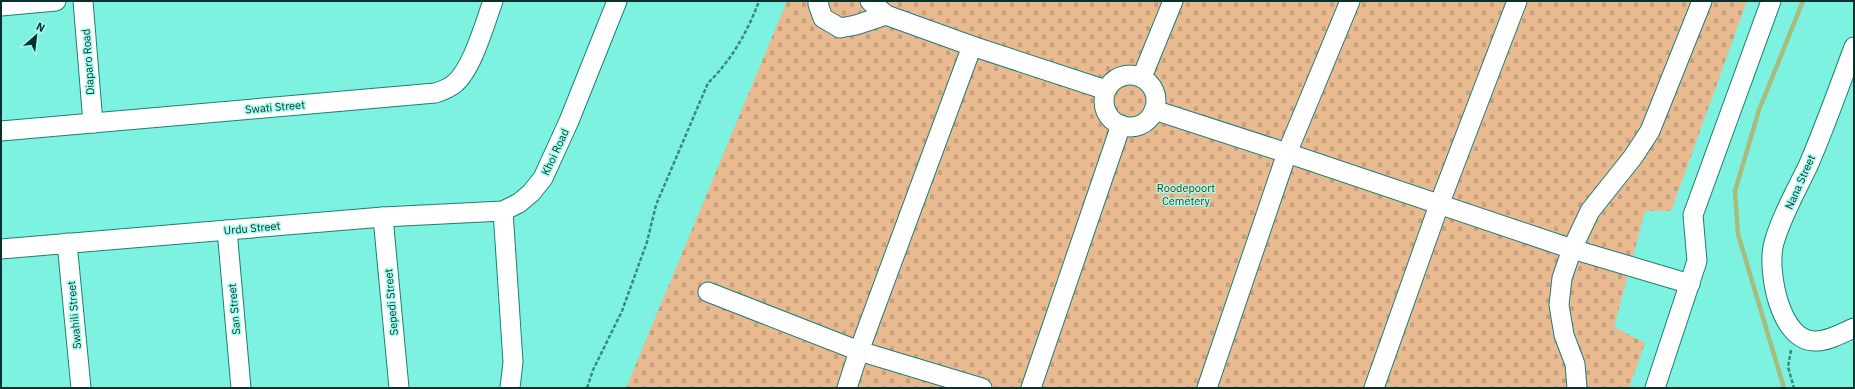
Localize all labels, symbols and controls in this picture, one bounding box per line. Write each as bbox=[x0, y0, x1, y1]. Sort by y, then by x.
north arrow bbox=[16, 16, 56, 56]
text: N bbox=[34, 19, 48, 35]
street label: Diaparo Road bbox=[79, 28, 97, 96]
street label: Swati Street bbox=[245, 97, 306, 117]
street label: Khoi Road bbox=[538, 126, 572, 178]
street label: Nana Street bbox=[1782, 152, 1818, 212]
park label: Roodepoort Cemetery bbox=[1157, 181, 1215, 208]
street label: Urdu Street bbox=[223, 219, 281, 237]
street label: Sepedi Street bbox=[381, 268, 401, 336]
street label: Swahili Street bbox=[64, 280, 84, 350]
street label: San Street bbox=[225, 283, 243, 335]

